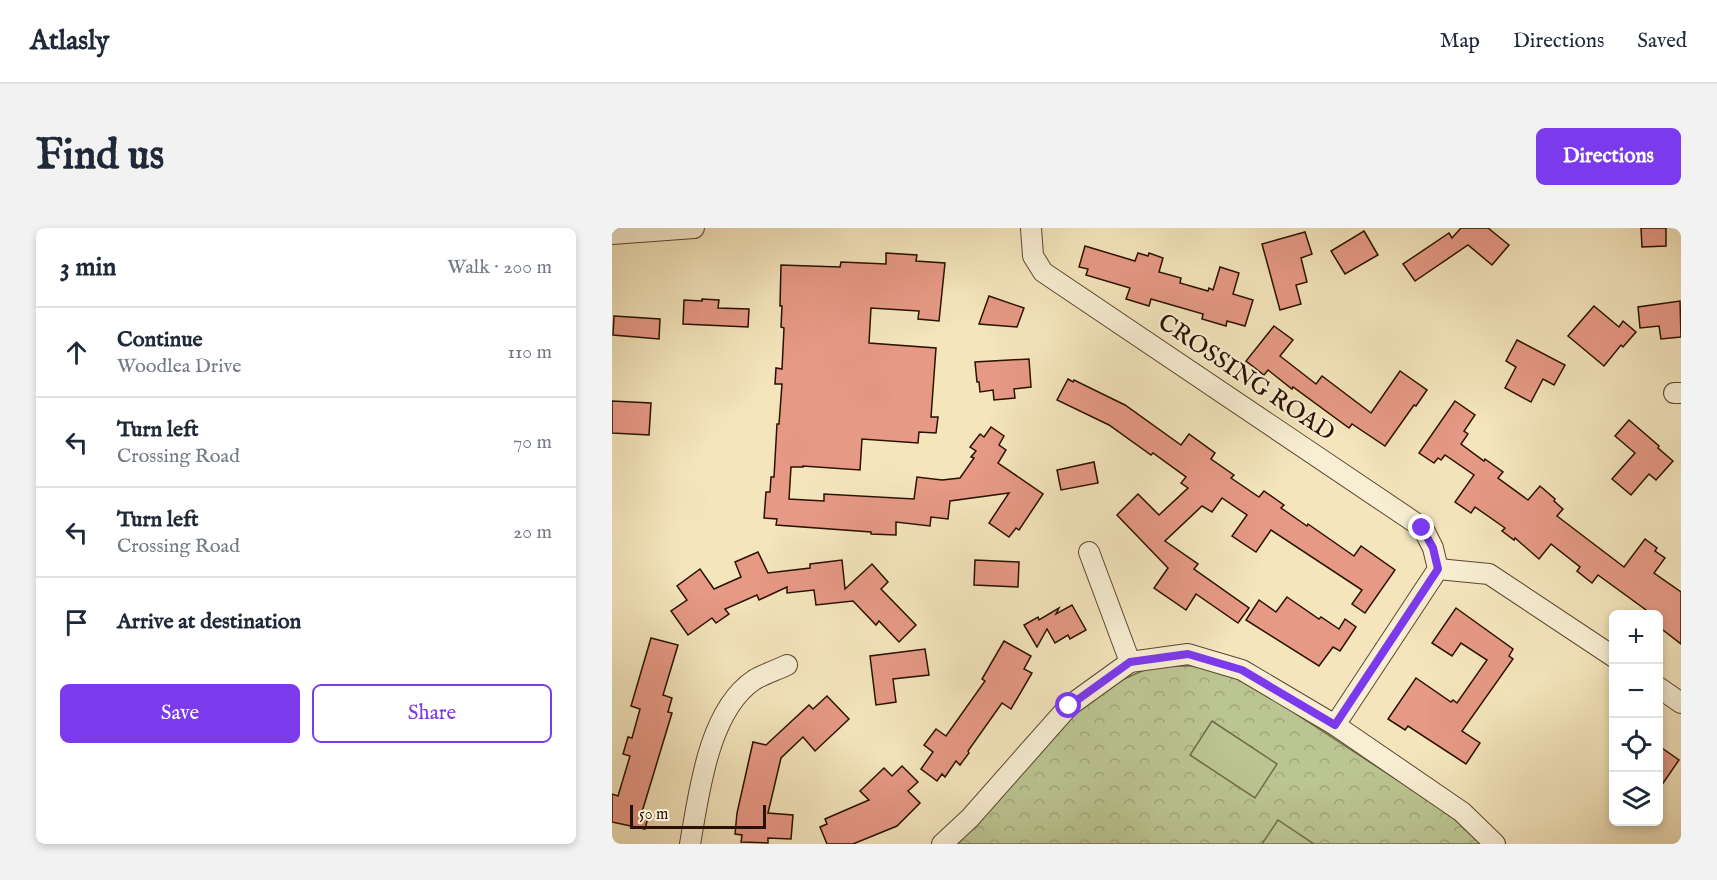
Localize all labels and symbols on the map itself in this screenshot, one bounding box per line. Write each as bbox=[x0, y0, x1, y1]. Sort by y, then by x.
street label: CROSSING ROAD bbox=[1151, 307, 1341, 449]
route end bbox=[1408, 514, 1434, 540]
route start bbox=[1055, 692, 1081, 718]
scale bar bbox=[630, 802, 766, 830]

